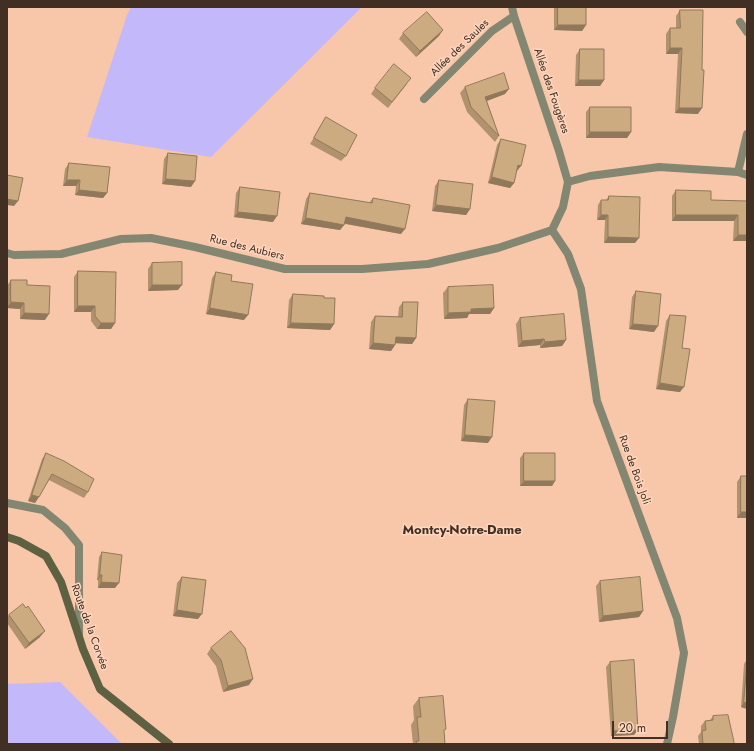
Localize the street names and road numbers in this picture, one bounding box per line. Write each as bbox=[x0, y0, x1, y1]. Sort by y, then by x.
street label: Allée des Saules bbox=[428, 17, 492, 79]
street label: Allée des Fougères bbox=[530, 47, 572, 135]
street label: Rue des Aubiers bbox=[208, 232, 286, 264]
street label: Rue de Bois Joli bbox=[615, 433, 653, 507]
street label: Route de la Corvée bbox=[67, 583, 111, 671]

